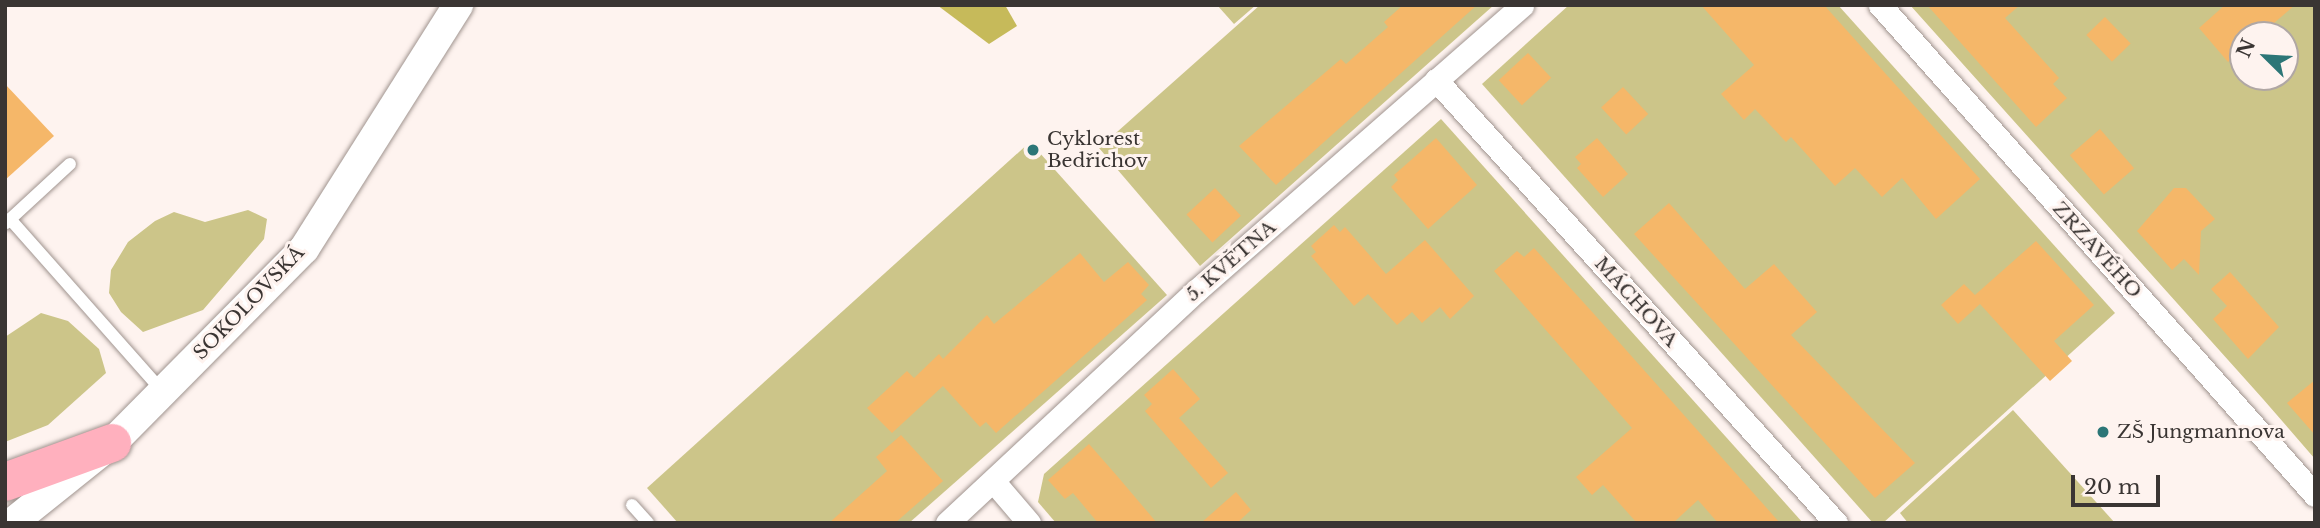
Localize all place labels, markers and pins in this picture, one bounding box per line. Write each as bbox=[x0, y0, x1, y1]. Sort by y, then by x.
place label: Cyklorest Bedřichov bbox=[1047, 128, 1148, 172]
marker: Cyklorest Bedřichov bbox=[1025, 142, 1041, 158]
place label: ZŠ Jungmannova bbox=[2117, 421, 2285, 443]
marker: ZŠ Jungmannova bbox=[2095, 424, 2111, 440]

